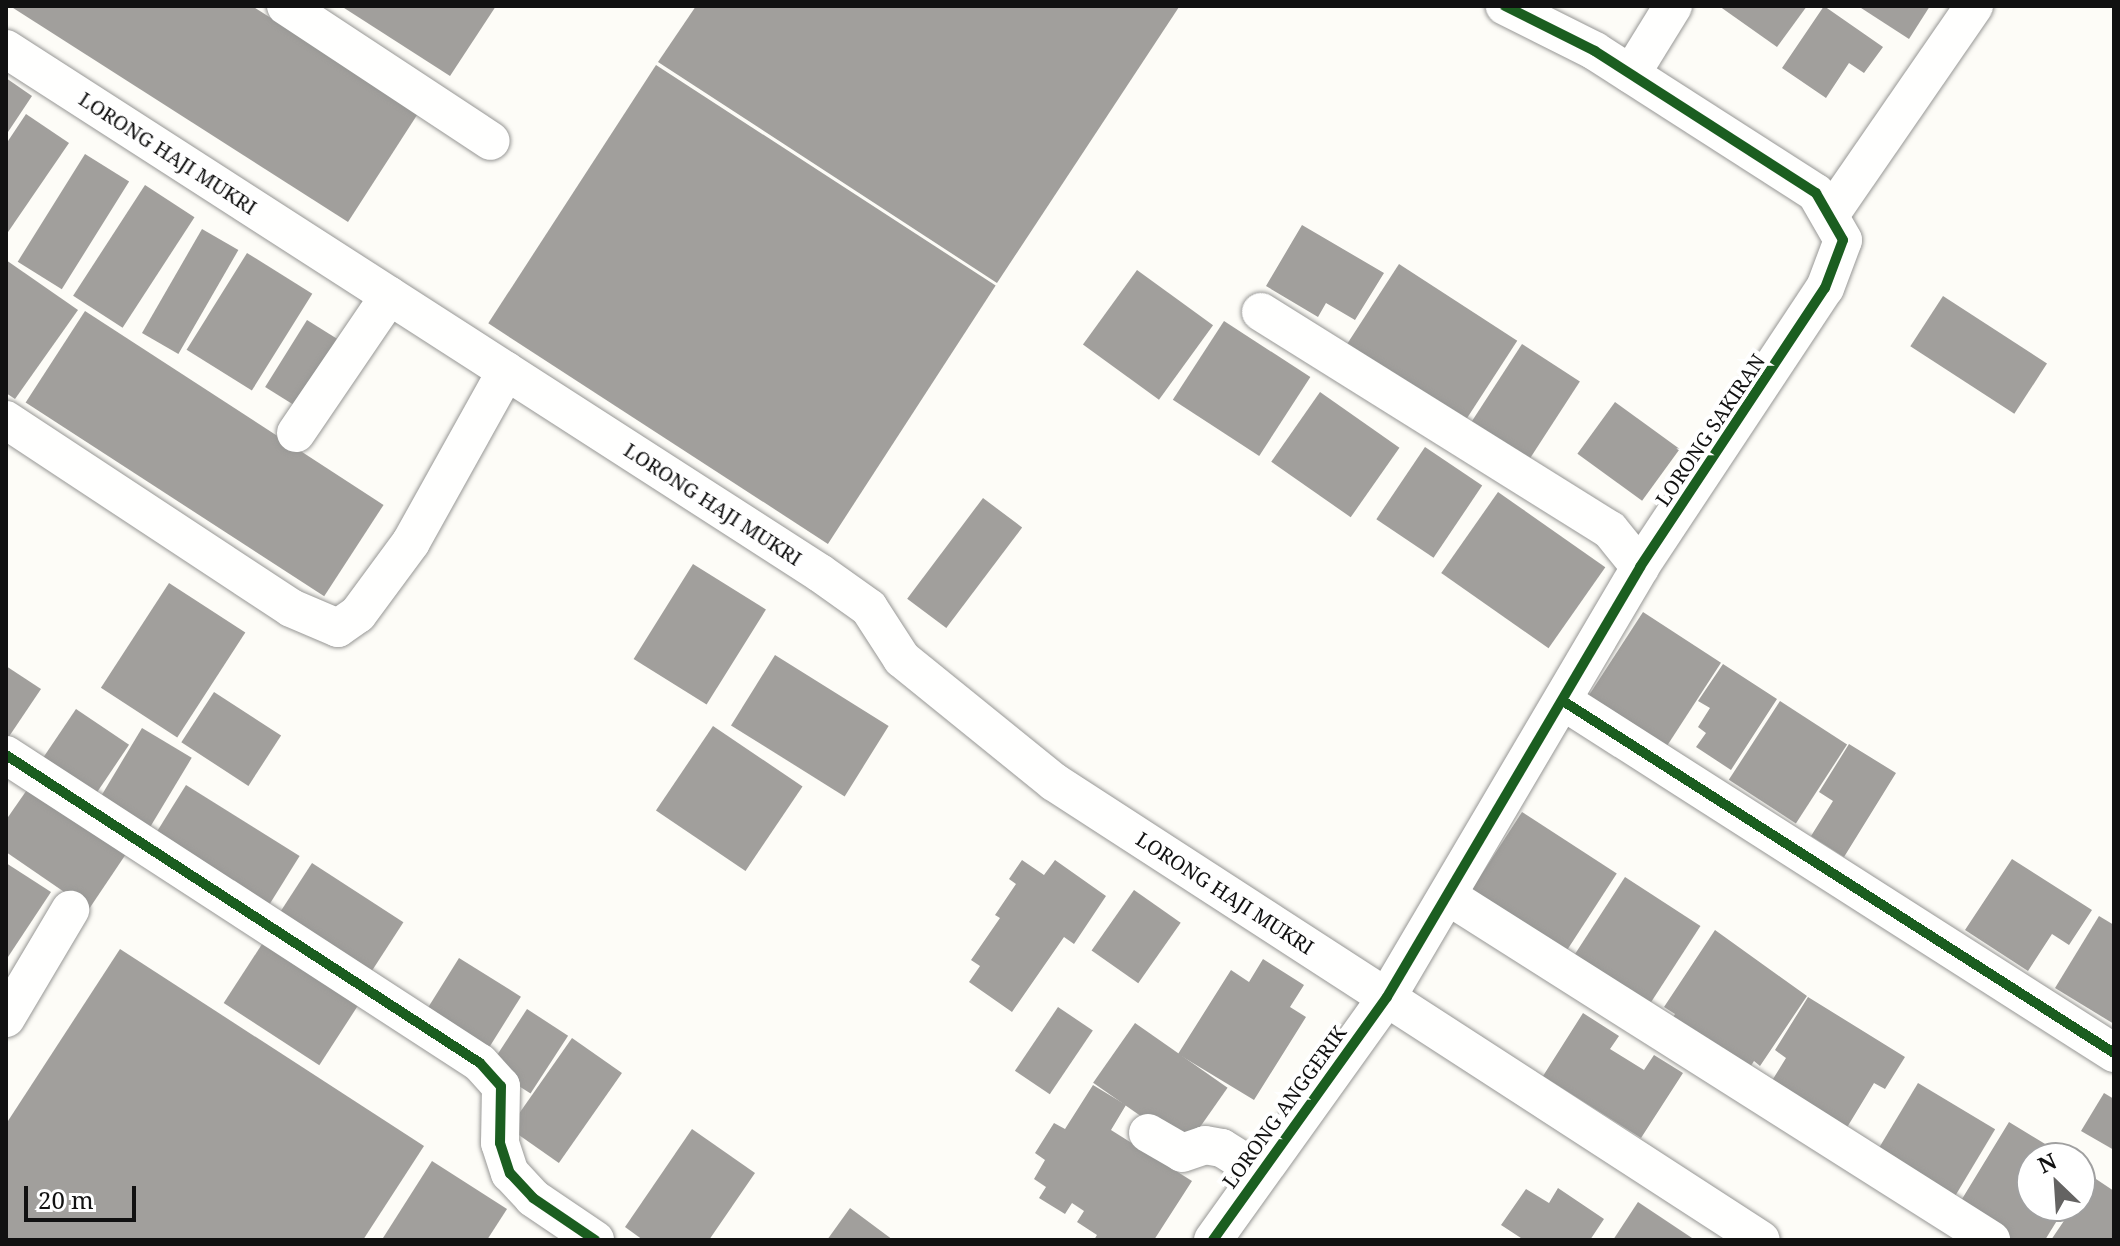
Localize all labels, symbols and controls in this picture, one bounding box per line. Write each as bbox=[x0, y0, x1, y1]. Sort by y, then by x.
street label: LORONG HAJI MUKRI bbox=[75, 87, 261, 219]
street label: LORONG SAKIRAN bbox=[1650, 350, 1770, 510]
street label: LORONG HAJI MUKRI bbox=[620, 438, 806, 570]
street label: LORONG HAJI MUKRI bbox=[1132, 827, 1318, 959]
street label: LORONG ANGGERIK bbox=[1217, 1021, 1351, 1193]
north arrow bbox=[2016, 1142, 2096, 1222]
text: N bbox=[2033, 1145, 2061, 1179]
scale bar bbox=[28, 1170, 140, 1220]
text: 20 m bbox=[38, 1183, 94, 1216]

